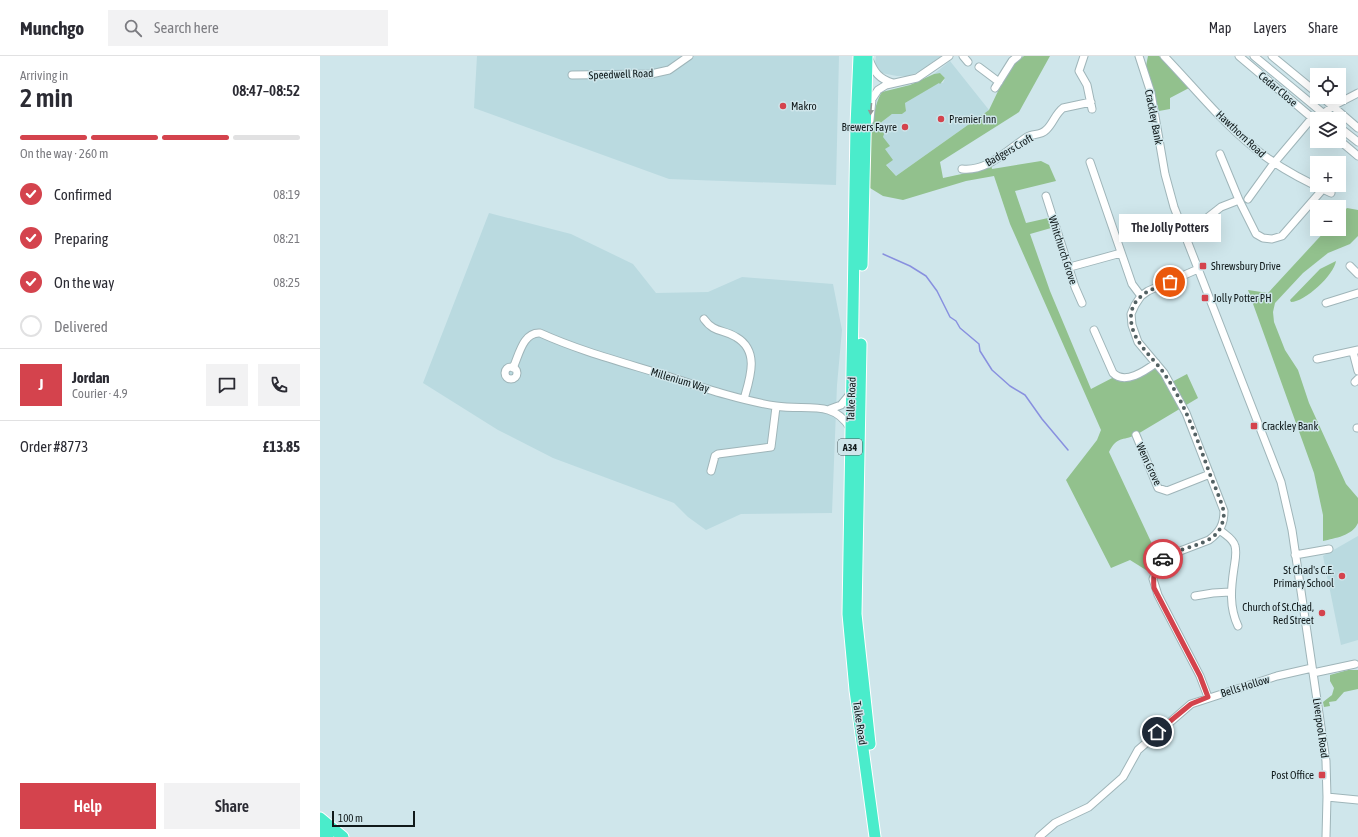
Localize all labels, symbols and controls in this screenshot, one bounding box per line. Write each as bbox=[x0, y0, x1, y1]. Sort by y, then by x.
search box bbox=[108, 10, 388, 46]
text: Munchgo bbox=[20, 17, 84, 39]
icon: search bbox=[122, 17, 144, 39]
text: Search here bbox=[154, 19, 219, 36]
text: Map bbox=[1209, 20, 1231, 36]
text: Layers bbox=[1253, 20, 1286, 36]
text: Share bbox=[1308, 20, 1338, 36]
street label: Speedwell Road bbox=[588, 67, 654, 81]
text: Arriving in bbox=[20, 68, 68, 83]
map controls bbox=[1310, 68, 1346, 236]
button: locate bbox=[1310, 68, 1346, 104]
street label: Cedar Close bbox=[1256, 69, 1300, 109]
text: 08:47–08:52 bbox=[232, 82, 300, 99]
text: 2 min bbox=[20, 83, 73, 113]
street label: Crackley Bank bbox=[1143, 88, 1165, 146]
place label: Makro bbox=[791, 100, 817, 112]
marker: Makro bbox=[778, 101, 788, 111]
one-way arrow bbox=[868, 103, 875, 115]
street label: Hawthorn Road bbox=[1214, 108, 1268, 160]
button: layers bbox=[1310, 112, 1346, 148]
place label: Premier Inn bbox=[949, 113, 996, 125]
marker: Premier Inn bbox=[936, 114, 946, 124]
place label: Brewers Fayre bbox=[841, 121, 897, 133]
marker: Brewers Fayre bbox=[900, 122, 910, 132]
street label: Badgers Croft bbox=[983, 131, 1035, 169]
text: On the way · 260 m bbox=[20, 146, 108, 161]
button: + bbox=[1310, 156, 1346, 192]
icon: check bbox=[20, 183, 42, 205]
text: Confirmed bbox=[54, 186, 112, 203]
text: 08:19 bbox=[273, 187, 300, 202]
button: − bbox=[1310, 200, 1346, 236]
street label: Whitchurch Grove bbox=[1046, 214, 1080, 286]
callout: The Jolly Potters bbox=[1119, 214, 1221, 242]
text: The Jolly Potters bbox=[1131, 220, 1209, 235]
icon: check bbox=[20, 227, 42, 249]
text: Preparing bbox=[54, 230, 108, 247]
text: 08:21 bbox=[273, 231, 300, 246]
place label: Shrewsbury Drive bbox=[1211, 260, 1281, 272]
marker: Shrewsbury Drive bbox=[1198, 261, 1208, 271]
pin bbox=[1153, 265, 1187, 299]
icon: check bbox=[20, 271, 42, 293]
icon: bag bbox=[1159, 271, 1181, 293]
text: On the way bbox=[54, 274, 115, 291]
text: 08:25 bbox=[273, 275, 300, 290]
place label: Jolly Potter PH bbox=[1213, 292, 1272, 304]
marker: Jolly Potter PH bbox=[1200, 293, 1210, 303]
text: Delivered bbox=[54, 318, 108, 335]
button: chat bbox=[206, 364, 248, 406]
button: phone bbox=[258, 364, 300, 406]
street label: Millenium Way bbox=[649, 365, 711, 395]
text: Jordan bbox=[72, 369, 110, 386]
text: J bbox=[39, 376, 43, 393]
street label: Talke Road bbox=[844, 377, 858, 421]
text: Courier · 4.9 bbox=[72, 386, 128, 401]
place label: Crackley Bank bbox=[1262, 420, 1318, 432]
marker: Crackley Bank bbox=[1249, 421, 1259, 431]
text: Order #8773 bbox=[20, 438, 88, 455]
text: £13.85 bbox=[263, 438, 300, 455]
road number: A34 bbox=[838, 439, 862, 455]
street label: Wem Grove bbox=[1134, 441, 1164, 487]
courier bbox=[1143, 539, 1183, 579]
icon: car bbox=[1152, 548, 1174, 570]
place label: St Chad's C.E. Primary School bbox=[1273, 564, 1334, 589]
marker: St Chad's C.E. Primary School bbox=[1337, 571, 1347, 581]
place label: Church of St.Chad, Red Street bbox=[1242, 601, 1314, 626]
marker: Church of St.Chad, Red Street bbox=[1317, 608, 1327, 618]
street label: Bells Hollow bbox=[1219, 673, 1271, 699]
street label: Liverpool Road bbox=[1311, 697, 1331, 759]
street label: Talke Road bbox=[851, 700, 869, 746]
pin bbox=[1140, 715, 1174, 749]
icon: home bbox=[1146, 721, 1168, 743]
place label: Post Office bbox=[1271, 769, 1314, 781]
marker: Post Office bbox=[1317, 770, 1327, 780]
button: Help bbox=[20, 783, 156, 829]
button: Share bbox=[164, 783, 300, 829]
scale bar bbox=[332, 809, 415, 828]
text: 100 m bbox=[338, 812, 363, 824]

